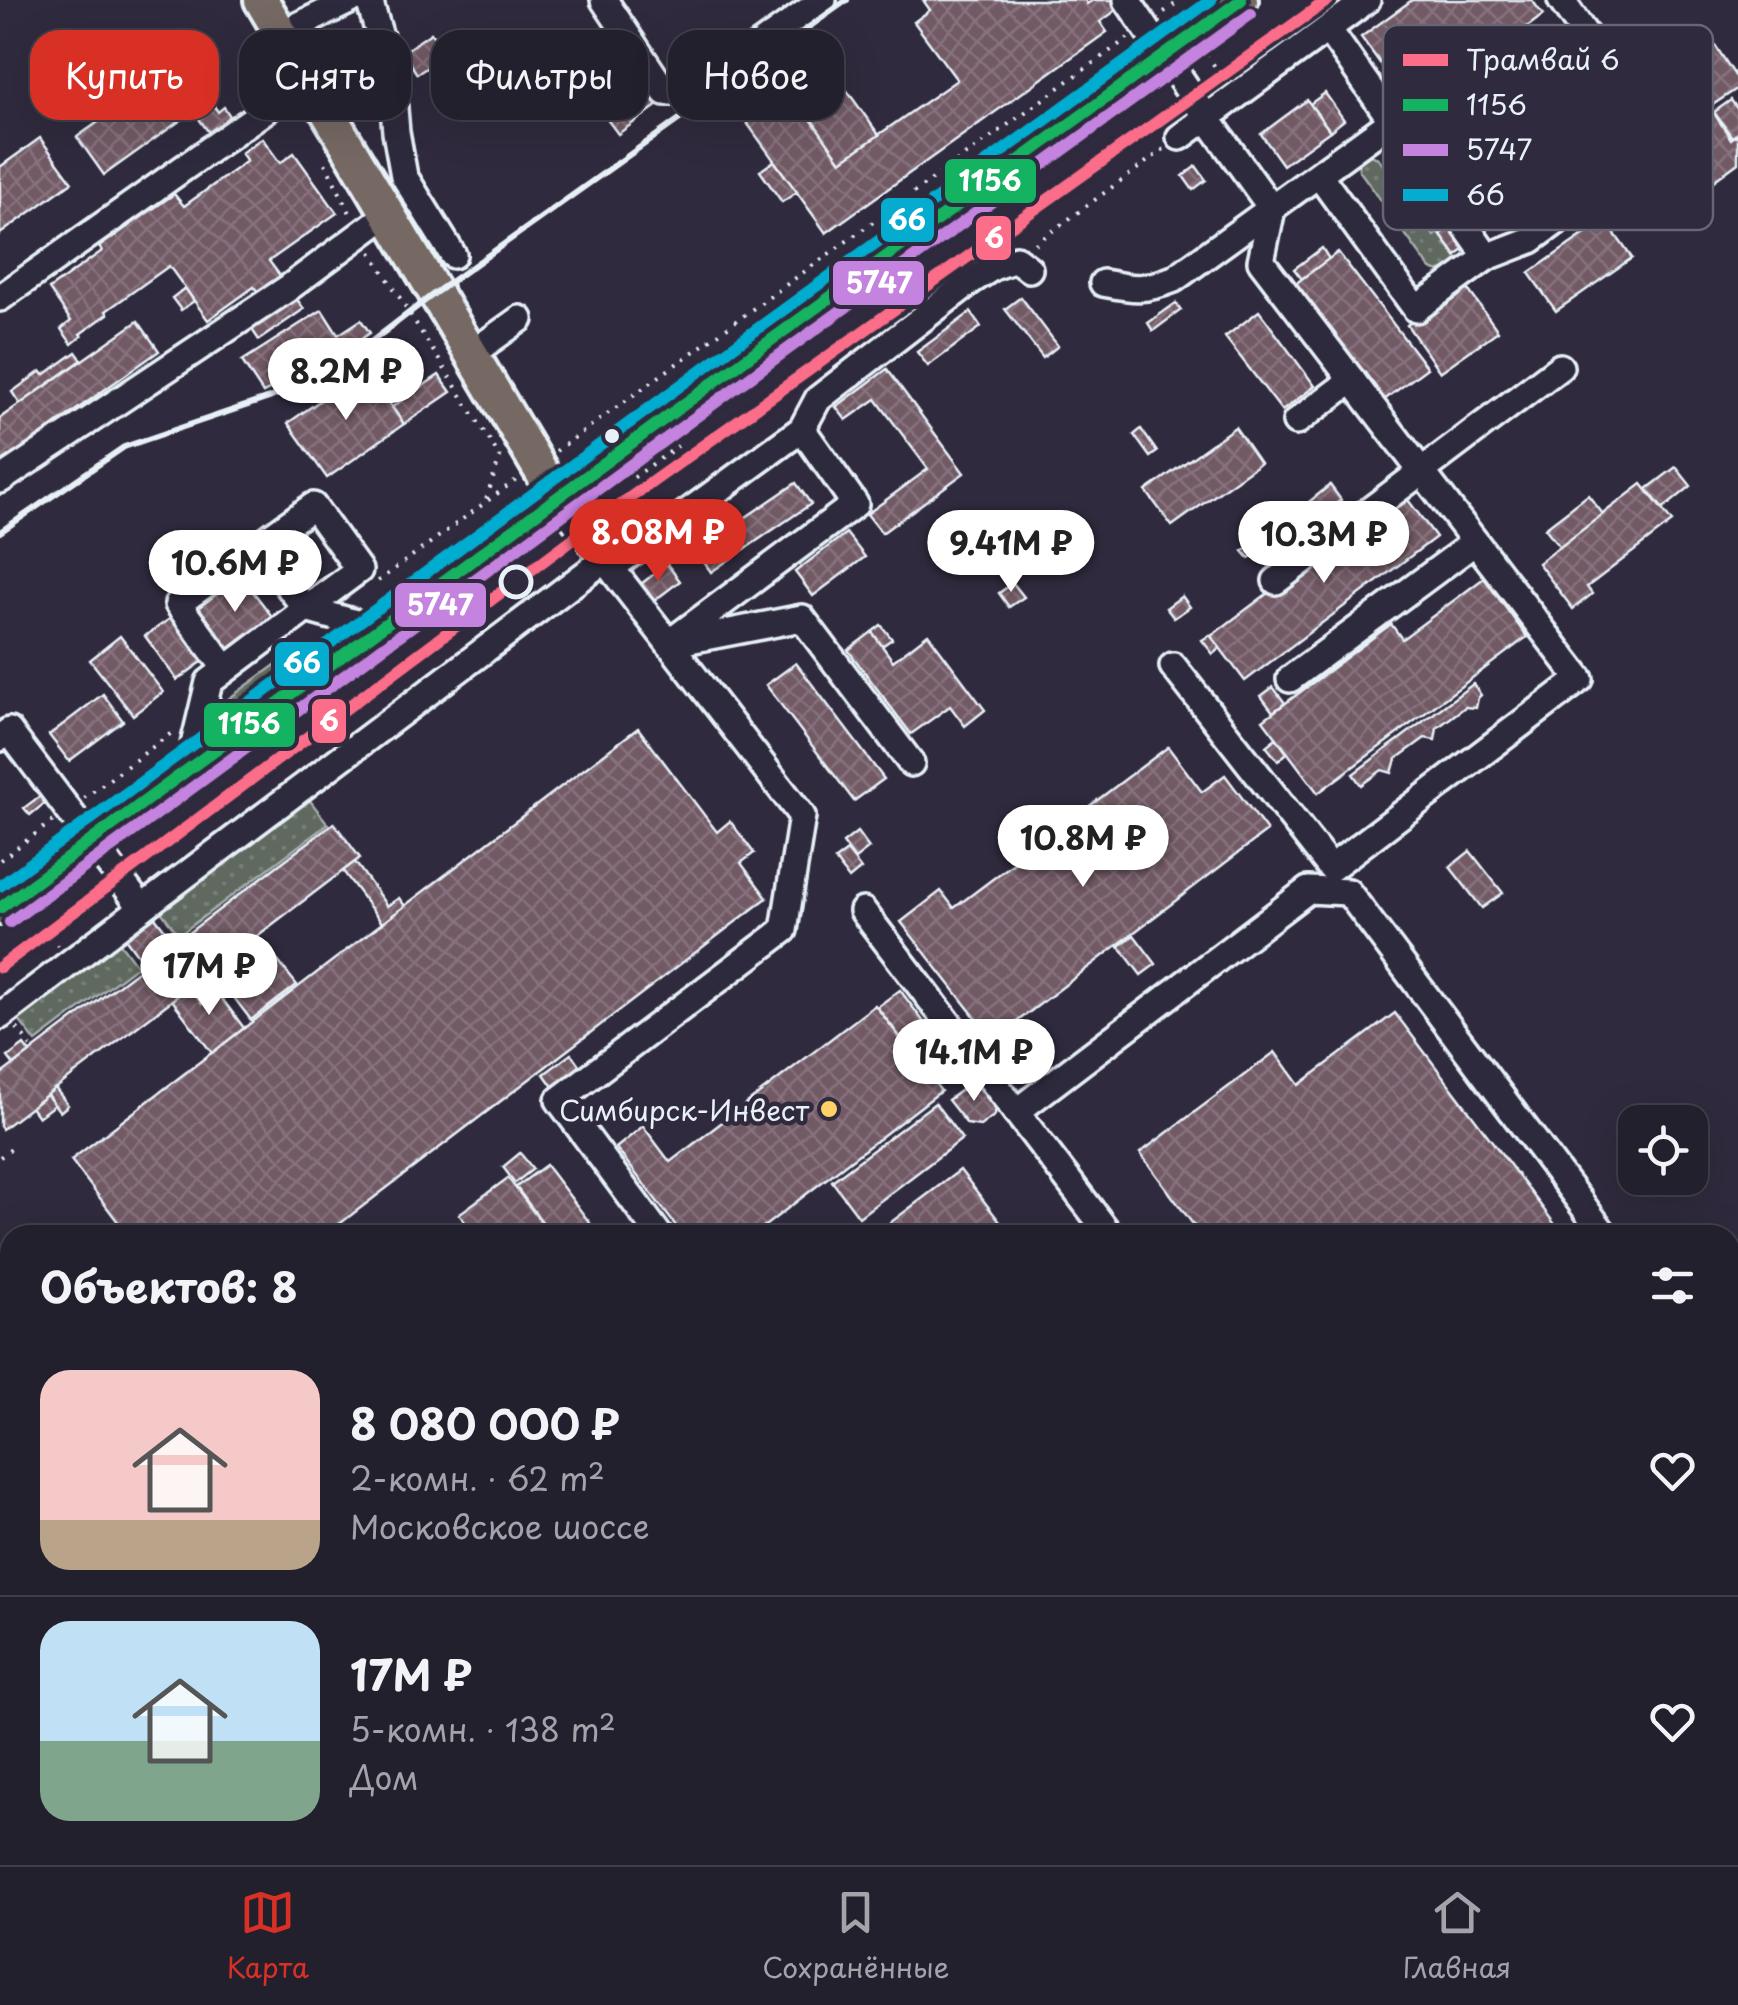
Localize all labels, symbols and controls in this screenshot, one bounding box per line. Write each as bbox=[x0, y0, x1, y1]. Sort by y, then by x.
legend bbox=[1383, 25, 1713, 230]
chip: Купить bbox=[30, 30, 219, 120]
chip: Снять bbox=[239, 30, 411, 120]
chip: Фильтры bbox=[431, 30, 648, 120]
chip: Новое bbox=[668, 30, 844, 120]
text: Трамвай 6 bbox=[1466, 37, 1620, 80]
text: 1156 bbox=[1466, 82, 1527, 125]
text: 5747 bbox=[1466, 127, 1533, 170]
line badge: 1156 bbox=[943, 157, 1038, 205]
text: 1156 bbox=[959, 158, 1021, 201]
text: 66 bbox=[1466, 172, 1505, 215]
line badge: 66 bbox=[879, 196, 936, 244]
text: 66 bbox=[888, 197, 926, 240]
line badge: 6 bbox=[974, 214, 1013, 262]
text: 6 bbox=[984, 215, 1004, 258]
line badge: 5747 bbox=[831, 259, 926, 307]
text: 5747 bbox=[846, 260, 913, 303]
pin: 8.2M ₽ bbox=[265, 338, 427, 423]
text: 8.2M ₽ bbox=[290, 346, 402, 394]
unlabelled marker bbox=[602, 426, 622, 446]
pin: 8.08M ₽ bbox=[566, 499, 750, 584]
pin: 10.3M ₽ bbox=[1232, 501, 1416, 586]
text: 8.08M ₽ bbox=[591, 507, 725, 555]
text: 10.3M ₽ bbox=[1260, 509, 1388, 557]
pin: 9.41M ₽ bbox=[919, 510, 1103, 595]
text: 9.41M ₽ bbox=[949, 518, 1073, 566]
pin: 10.6M ₽ bbox=[143, 530, 327, 615]
text: 10.6M ₽ bbox=[171, 538, 299, 586]
unlabelled marker bbox=[500, 566, 532, 598]
line badge: 5747 bbox=[393, 581, 488, 629]
text: 5747 bbox=[407, 582, 474, 625]
line badge: 66 bbox=[273, 640, 331, 688]
text: 66 bbox=[283, 640, 321, 683]
line badge: 6 bbox=[310, 697, 348, 745]
text: 6 bbox=[319, 698, 339, 741]
line badge: 1156 bbox=[202, 701, 297, 749]
text: 1156 bbox=[218, 701, 280, 744]
pin: 10.8M ₽ bbox=[991, 805, 1175, 890]
text: 10.8M ₽ bbox=[1020, 813, 1146, 861]
pin: 17M ₽ bbox=[139, 933, 279, 1018]
text: 17M ₽ bbox=[162, 941, 256, 989]
pin: 14.1M ₽ bbox=[882, 1019, 1066, 1104]
text: 14.1M ₽ bbox=[915, 1027, 1033, 1075]
place label: Симбирск-Инвест bbox=[559, 1088, 809, 1131]
marker: Симбирск-Инвест bbox=[818, 1098, 840, 1120]
map controls bbox=[1618, 1105, 1708, 1195]
button: locate bbox=[1618, 1105, 1708, 1195]
text: Объектов: 8 bbox=[40, 1254, 298, 1317]
icon: filters bbox=[1645, 1258, 1700, 1313]
text: 8 080 000 ₽ bbox=[350, 1391, 620, 1454]
icon: home bbox=[120, 1410, 240, 1530]
icon: heart bbox=[1645, 1443, 1700, 1498]
text: 2-комн. · 62 m² bbox=[350, 1454, 605, 1502]
text: Московское шоссе bbox=[350, 1502, 650, 1550]
text: 17M ₽ bbox=[350, 1642, 472, 1705]
icon: home bbox=[120, 1661, 240, 1781]
icon: heart bbox=[1645, 1694, 1700, 1749]
text: 5-комн. · 138 m² bbox=[350, 1705, 616, 1753]
text: Дом bbox=[350, 1753, 419, 1801]
tab: Карта bbox=[227, 1885, 309, 1988]
tab: Сохранённые bbox=[762, 1885, 949, 1988]
tab: Главная bbox=[1403, 1885, 1511, 1988]

